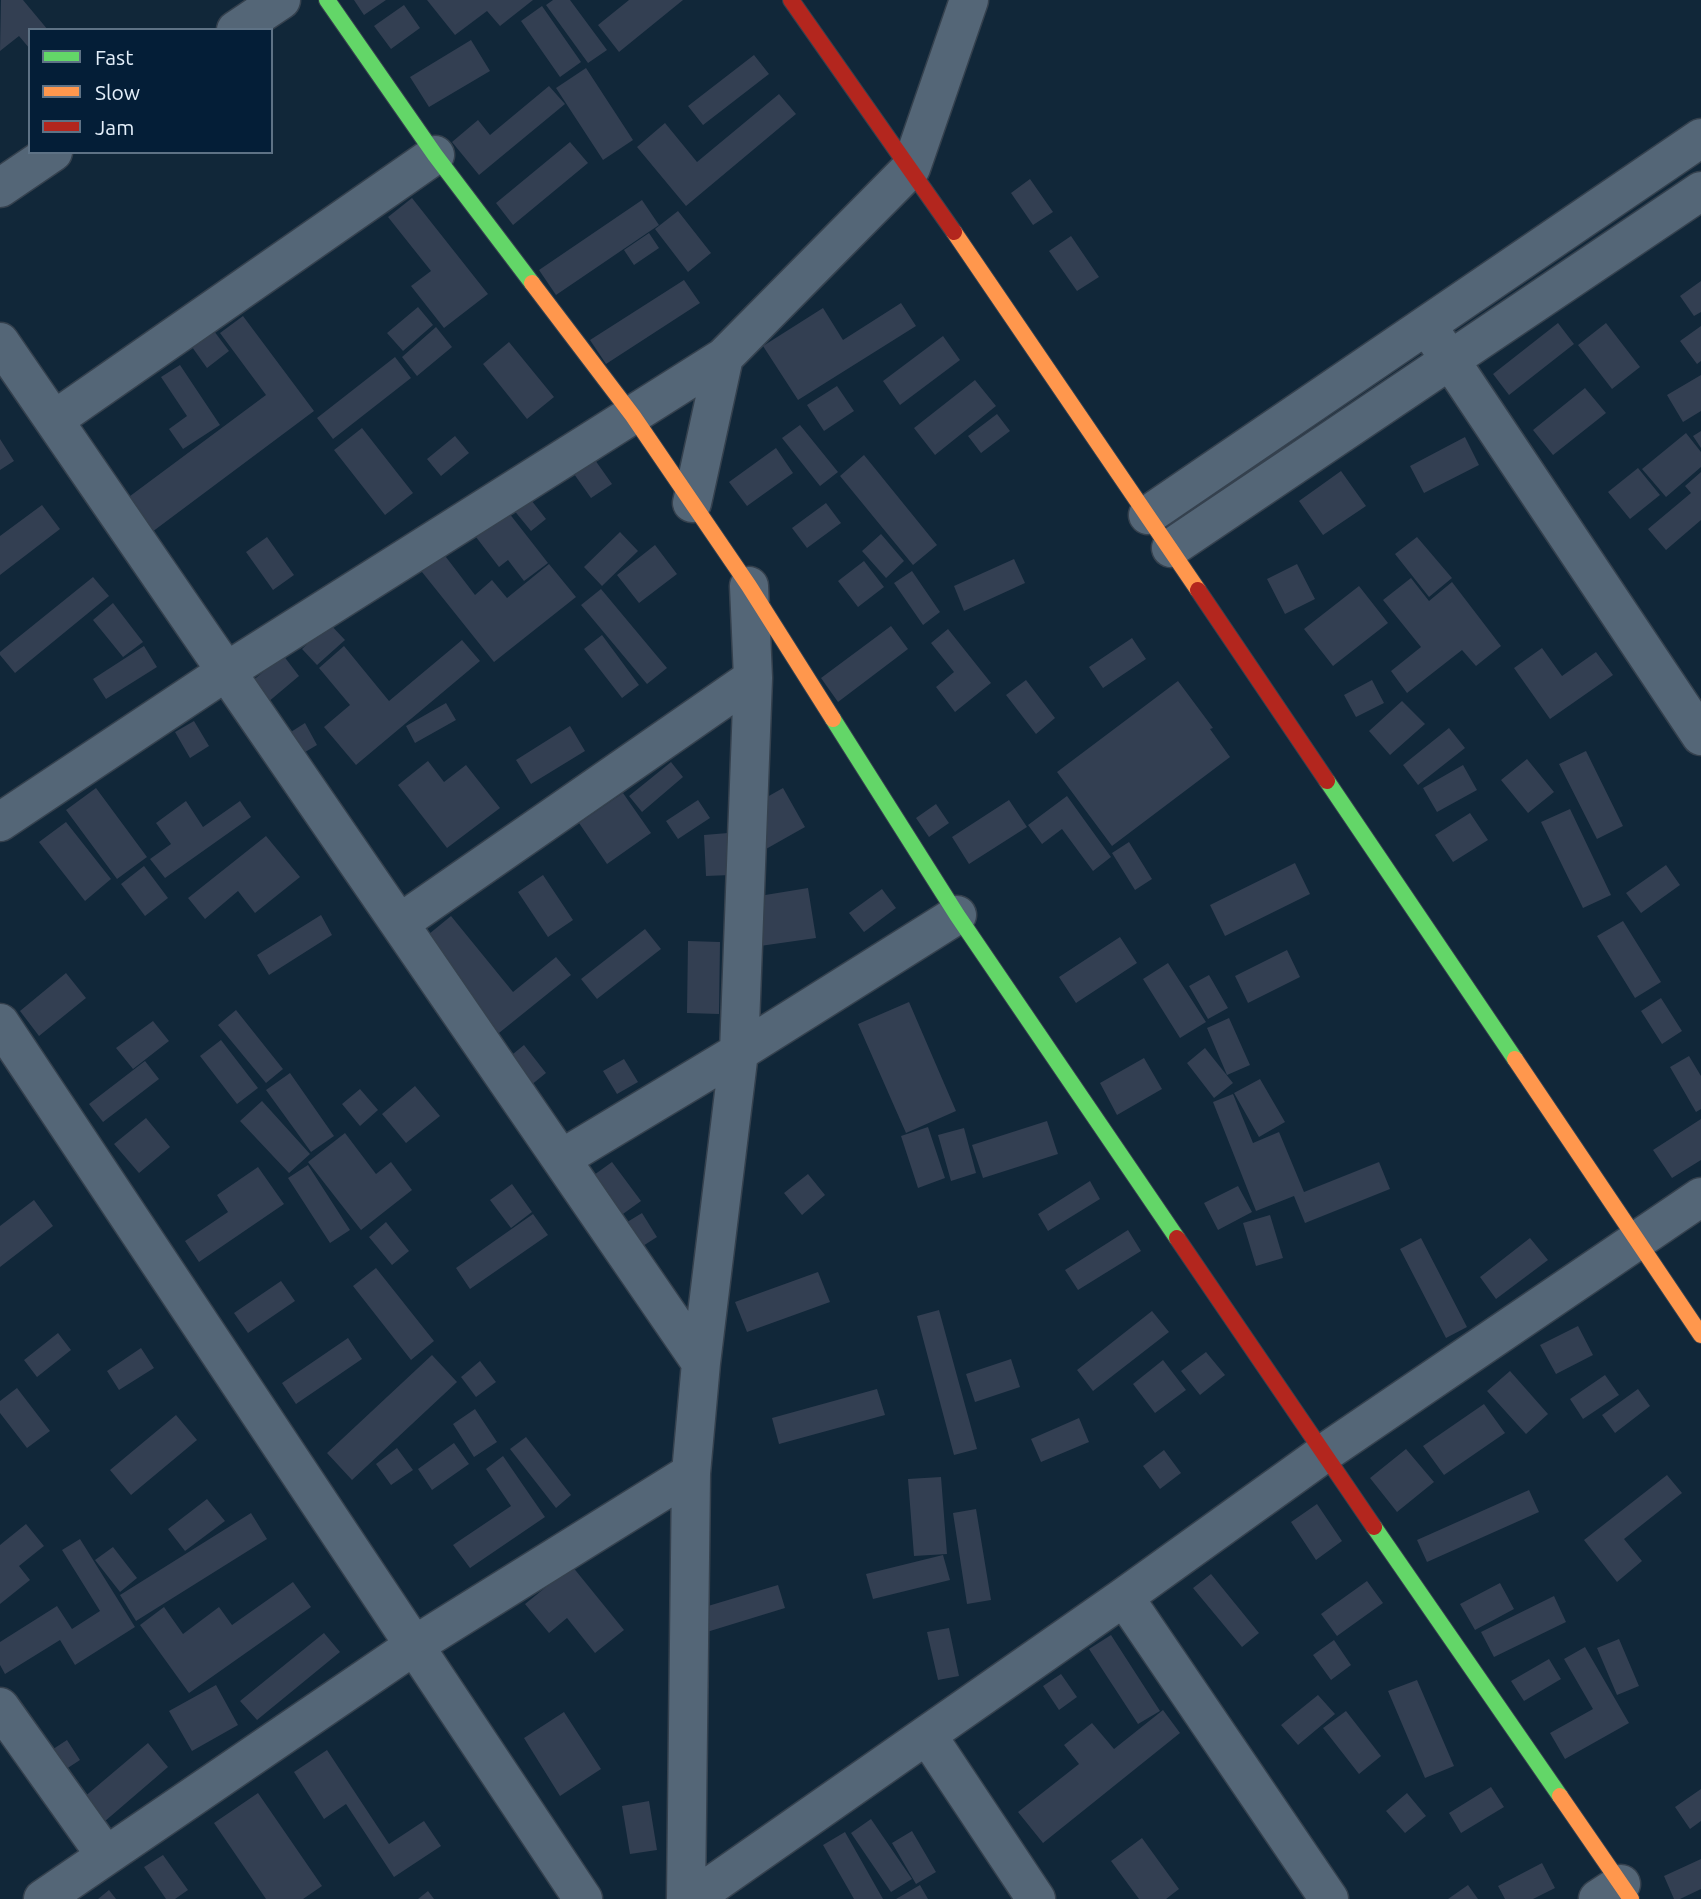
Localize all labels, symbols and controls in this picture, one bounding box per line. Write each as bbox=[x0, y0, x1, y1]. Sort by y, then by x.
legend bbox=[28, 28, 273, 154]
text: Fast bbox=[95, 45, 133, 69]
text: Slow bbox=[95, 80, 140, 104]
text: Jam bbox=[95, 115, 134, 139]

